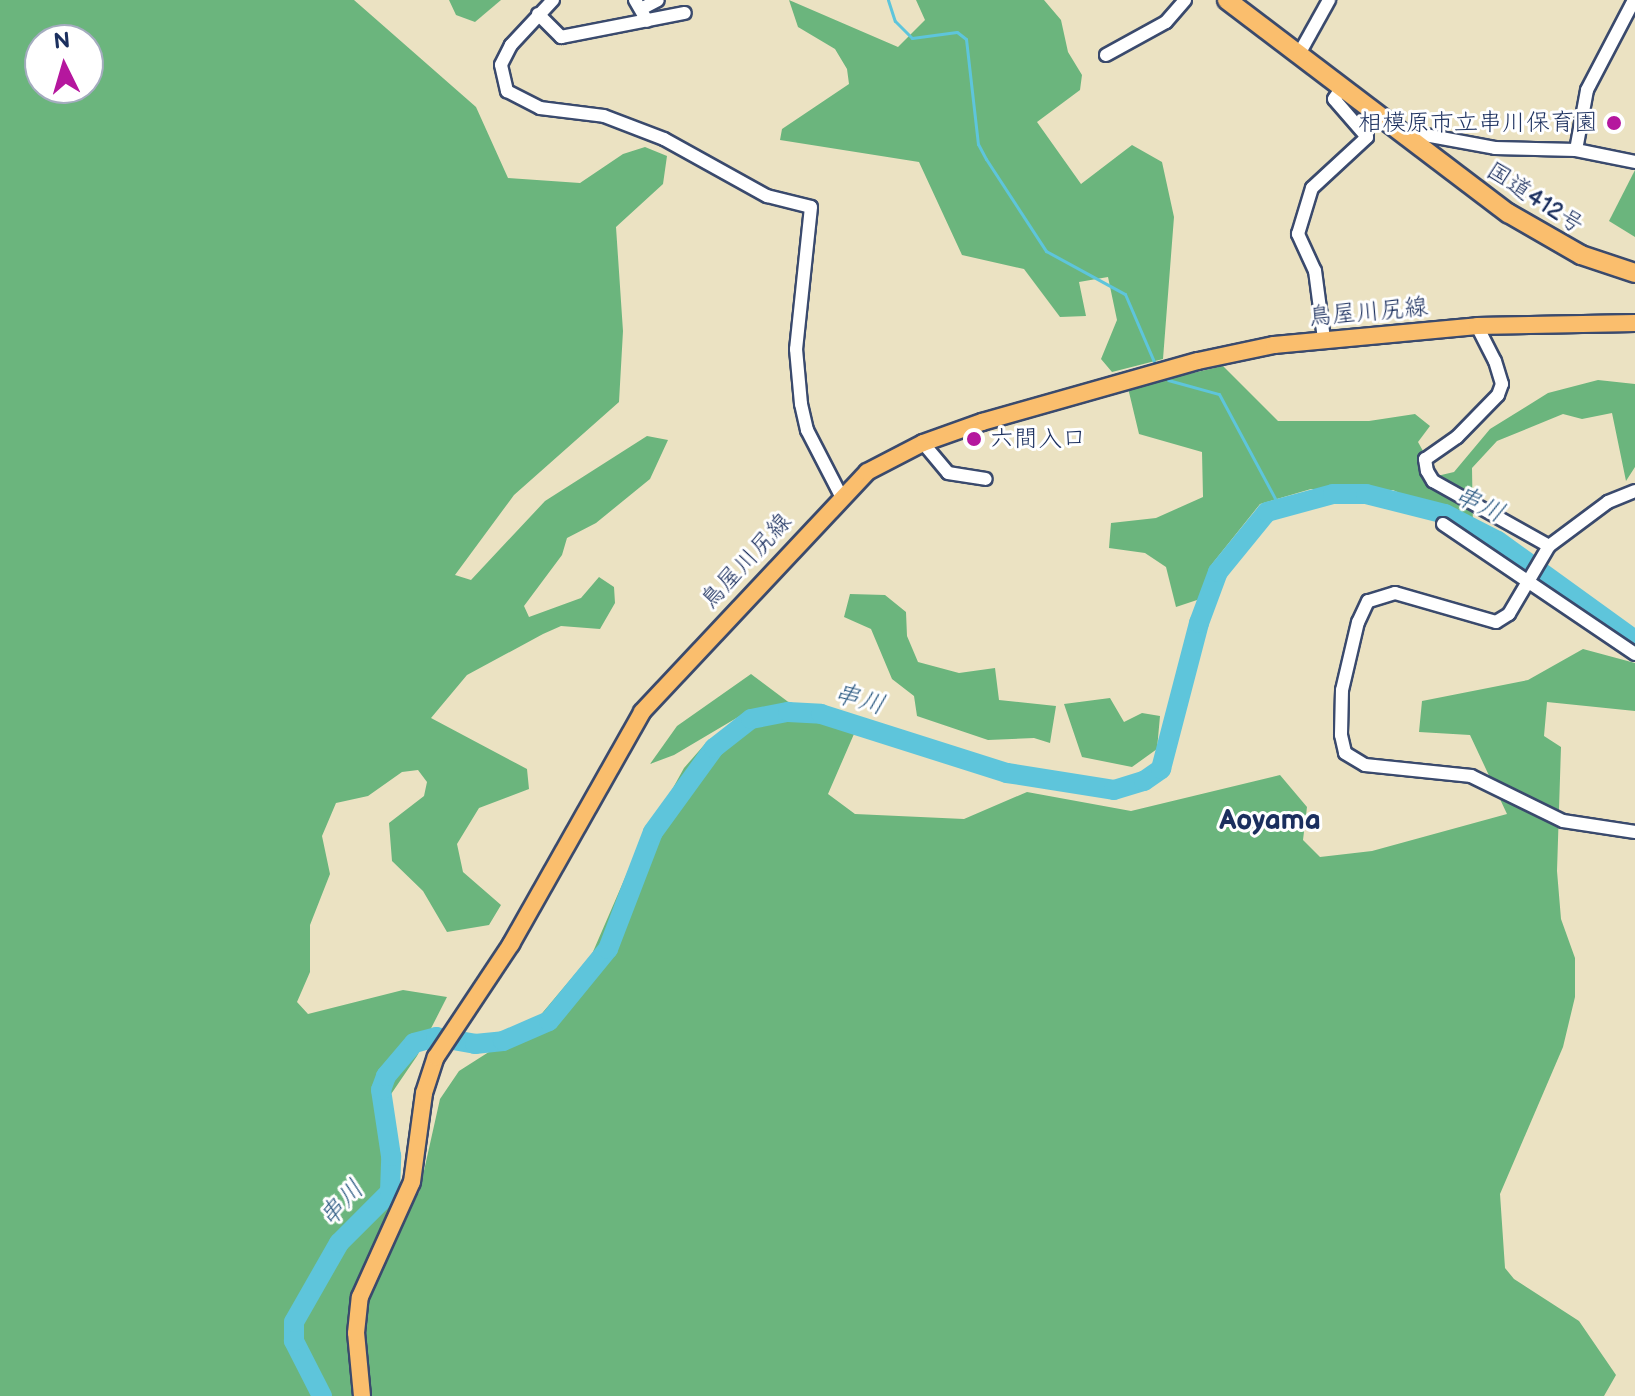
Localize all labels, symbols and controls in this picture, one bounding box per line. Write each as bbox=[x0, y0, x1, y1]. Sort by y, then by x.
north arrow bbox=[24, 24, 104, 104]
text: N bbox=[53, 27, 71, 56]
place label: 相模原市立串川保育園 bbox=[1358, 109, 1598, 137]
marker: 相模原市立串川保育園 bbox=[1605, 114, 1623, 132]
street label: 国道412号 bbox=[1481, 156, 1589, 240]
street label: 鳥屋川尻線 bbox=[1307, 292, 1429, 332]
place label: 六間入口 bbox=[990, 425, 1086, 453]
marker: 六間入口 bbox=[965, 430, 983, 448]
water label: 串川 bbox=[1449, 480, 1509, 530]
street label: 鳥屋川尻線 bbox=[695, 507, 797, 615]
water label: 串川 bbox=[830, 678, 888, 722]
district label: Aoyama bbox=[1219, 804, 1321, 838]
water label: 串川 bbox=[313, 1174, 371, 1234]

